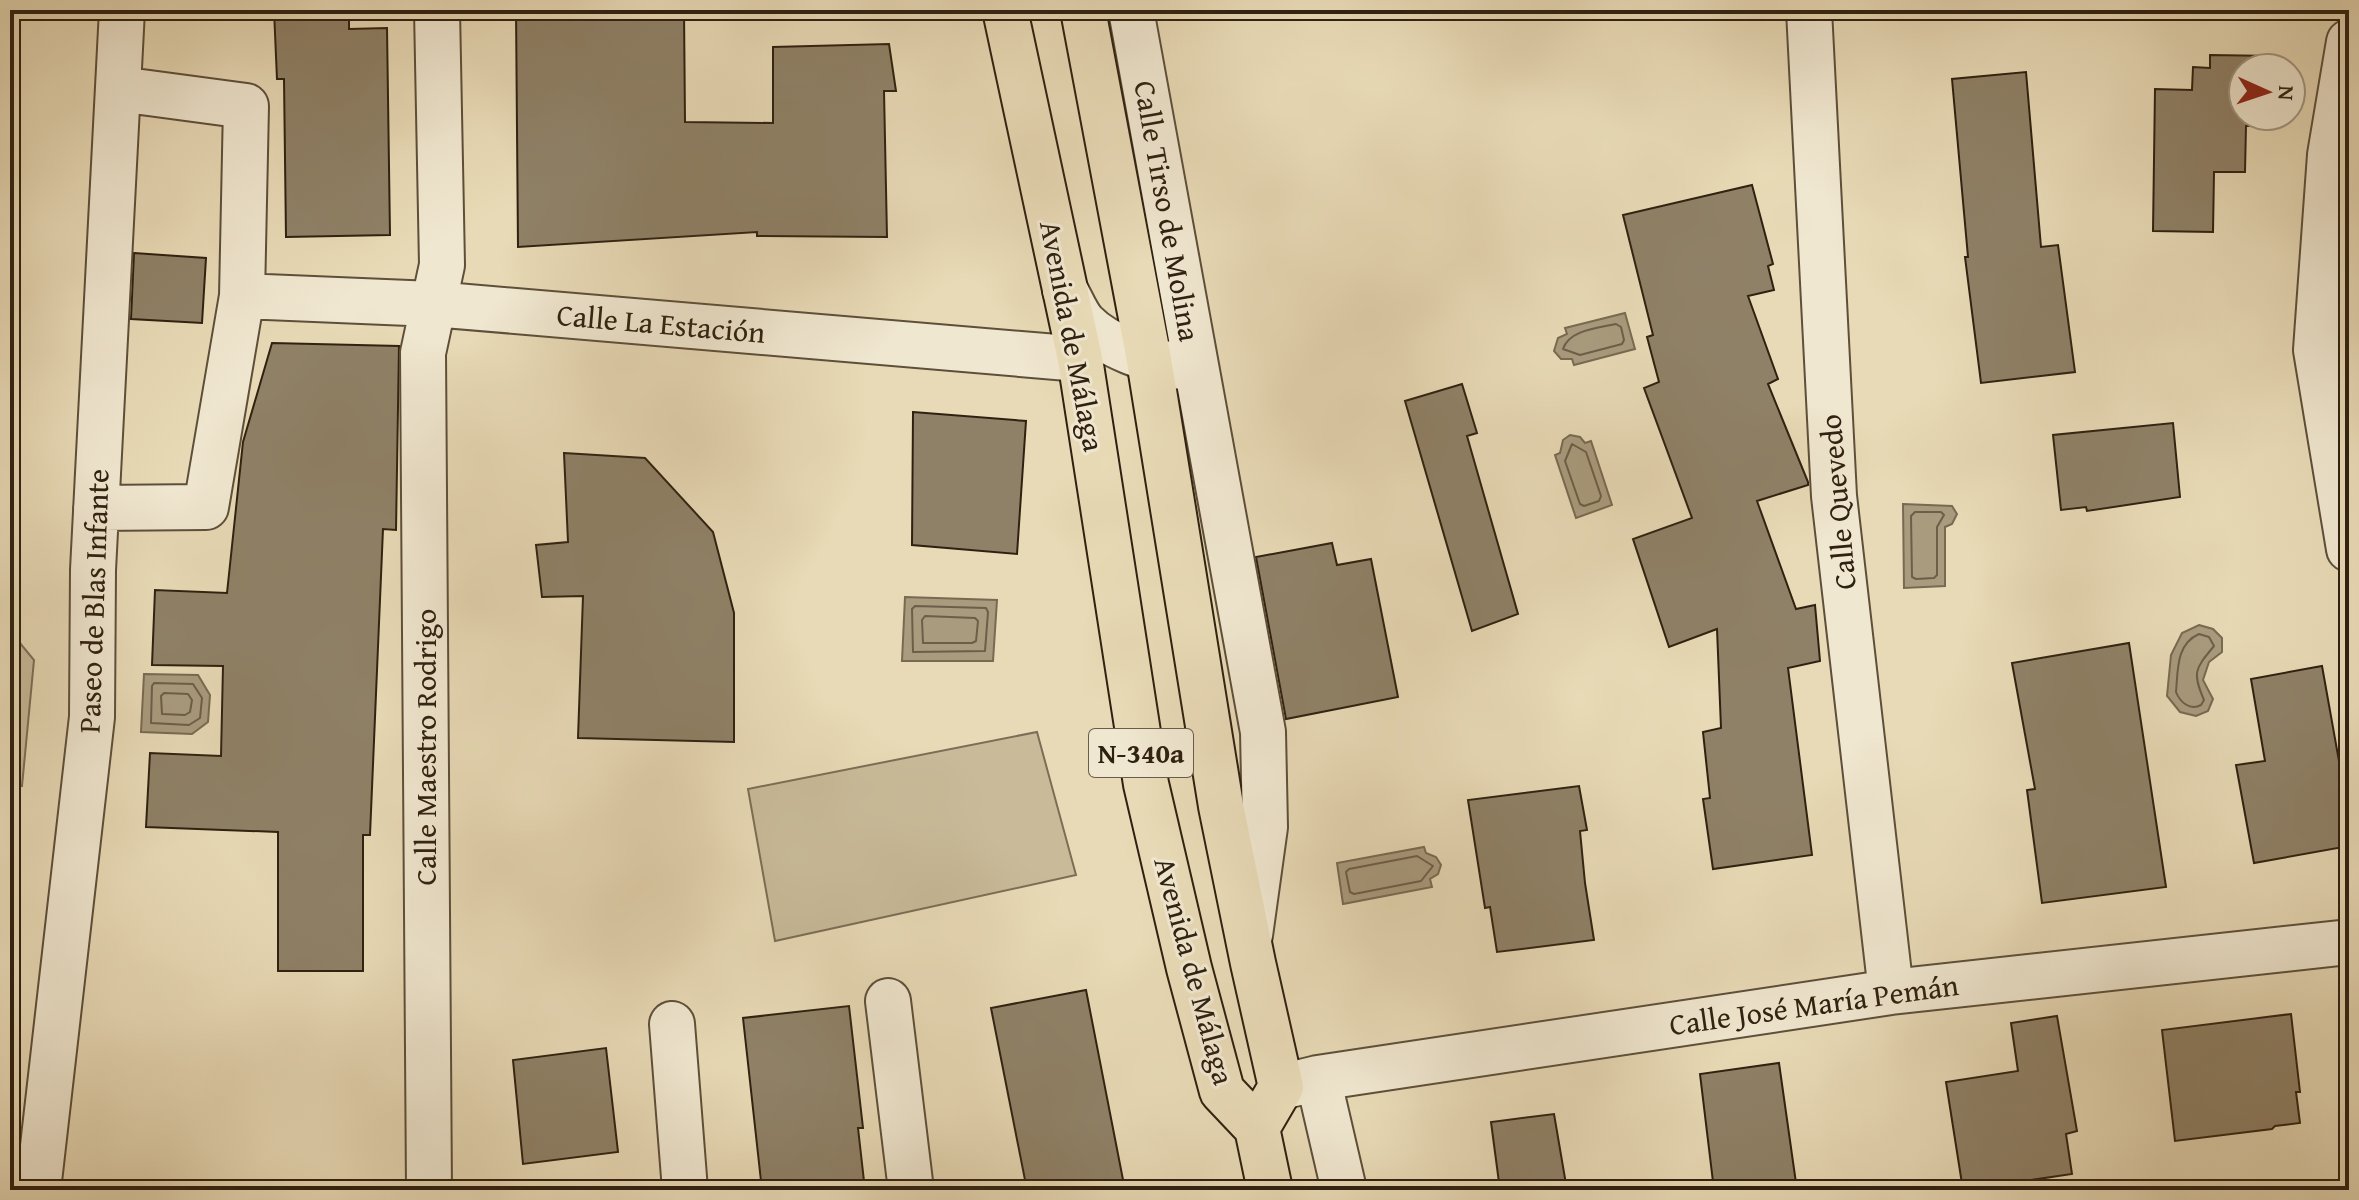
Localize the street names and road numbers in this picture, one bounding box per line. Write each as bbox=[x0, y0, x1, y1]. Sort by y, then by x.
street label: Calle Tirso de Molina bbox=[1123, 77, 1213, 345]
street label: Avenida de Málaga bbox=[1029, 217, 1117, 455]
street label: Calle La Estación bbox=[555, 292, 767, 354]
street label: Calle Quevedo bbox=[1807, 412, 1867, 592]
street label: Paseo de Blas Infante bbox=[66, 468, 120, 734]
street label: Calle Maestro Rodrigo bbox=[403, 609, 447, 885]
road number: N-340a bbox=[1089, 729, 1193, 777]
street label: Avenida de Málaga bbox=[1143, 852, 1247, 1090]
street label: Calle José María Pemán bbox=[1666, 962, 1961, 1046]

